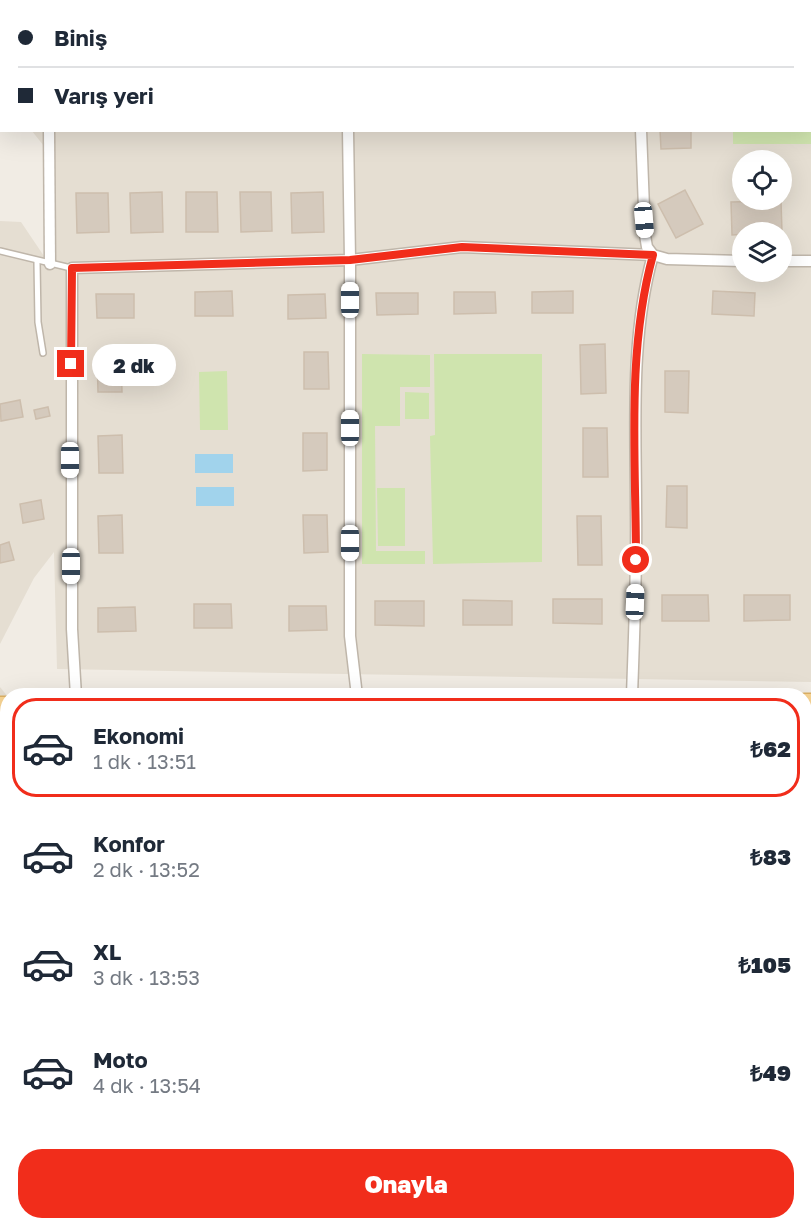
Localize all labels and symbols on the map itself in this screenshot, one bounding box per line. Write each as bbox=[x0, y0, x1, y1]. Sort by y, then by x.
car bbox=[633, 201, 655, 239]
car bbox=[341, 282, 359, 318]
callout: 2 dk bbox=[92, 343, 176, 385]
route end bbox=[57, 350, 84, 377]
car bbox=[341, 410, 359, 446]
car bbox=[61, 442, 79, 478]
car bbox=[341, 525, 359, 561]
route start bbox=[622, 546, 649, 573]
car bbox=[62, 548, 80, 584]
car bbox=[625, 584, 645, 620]

